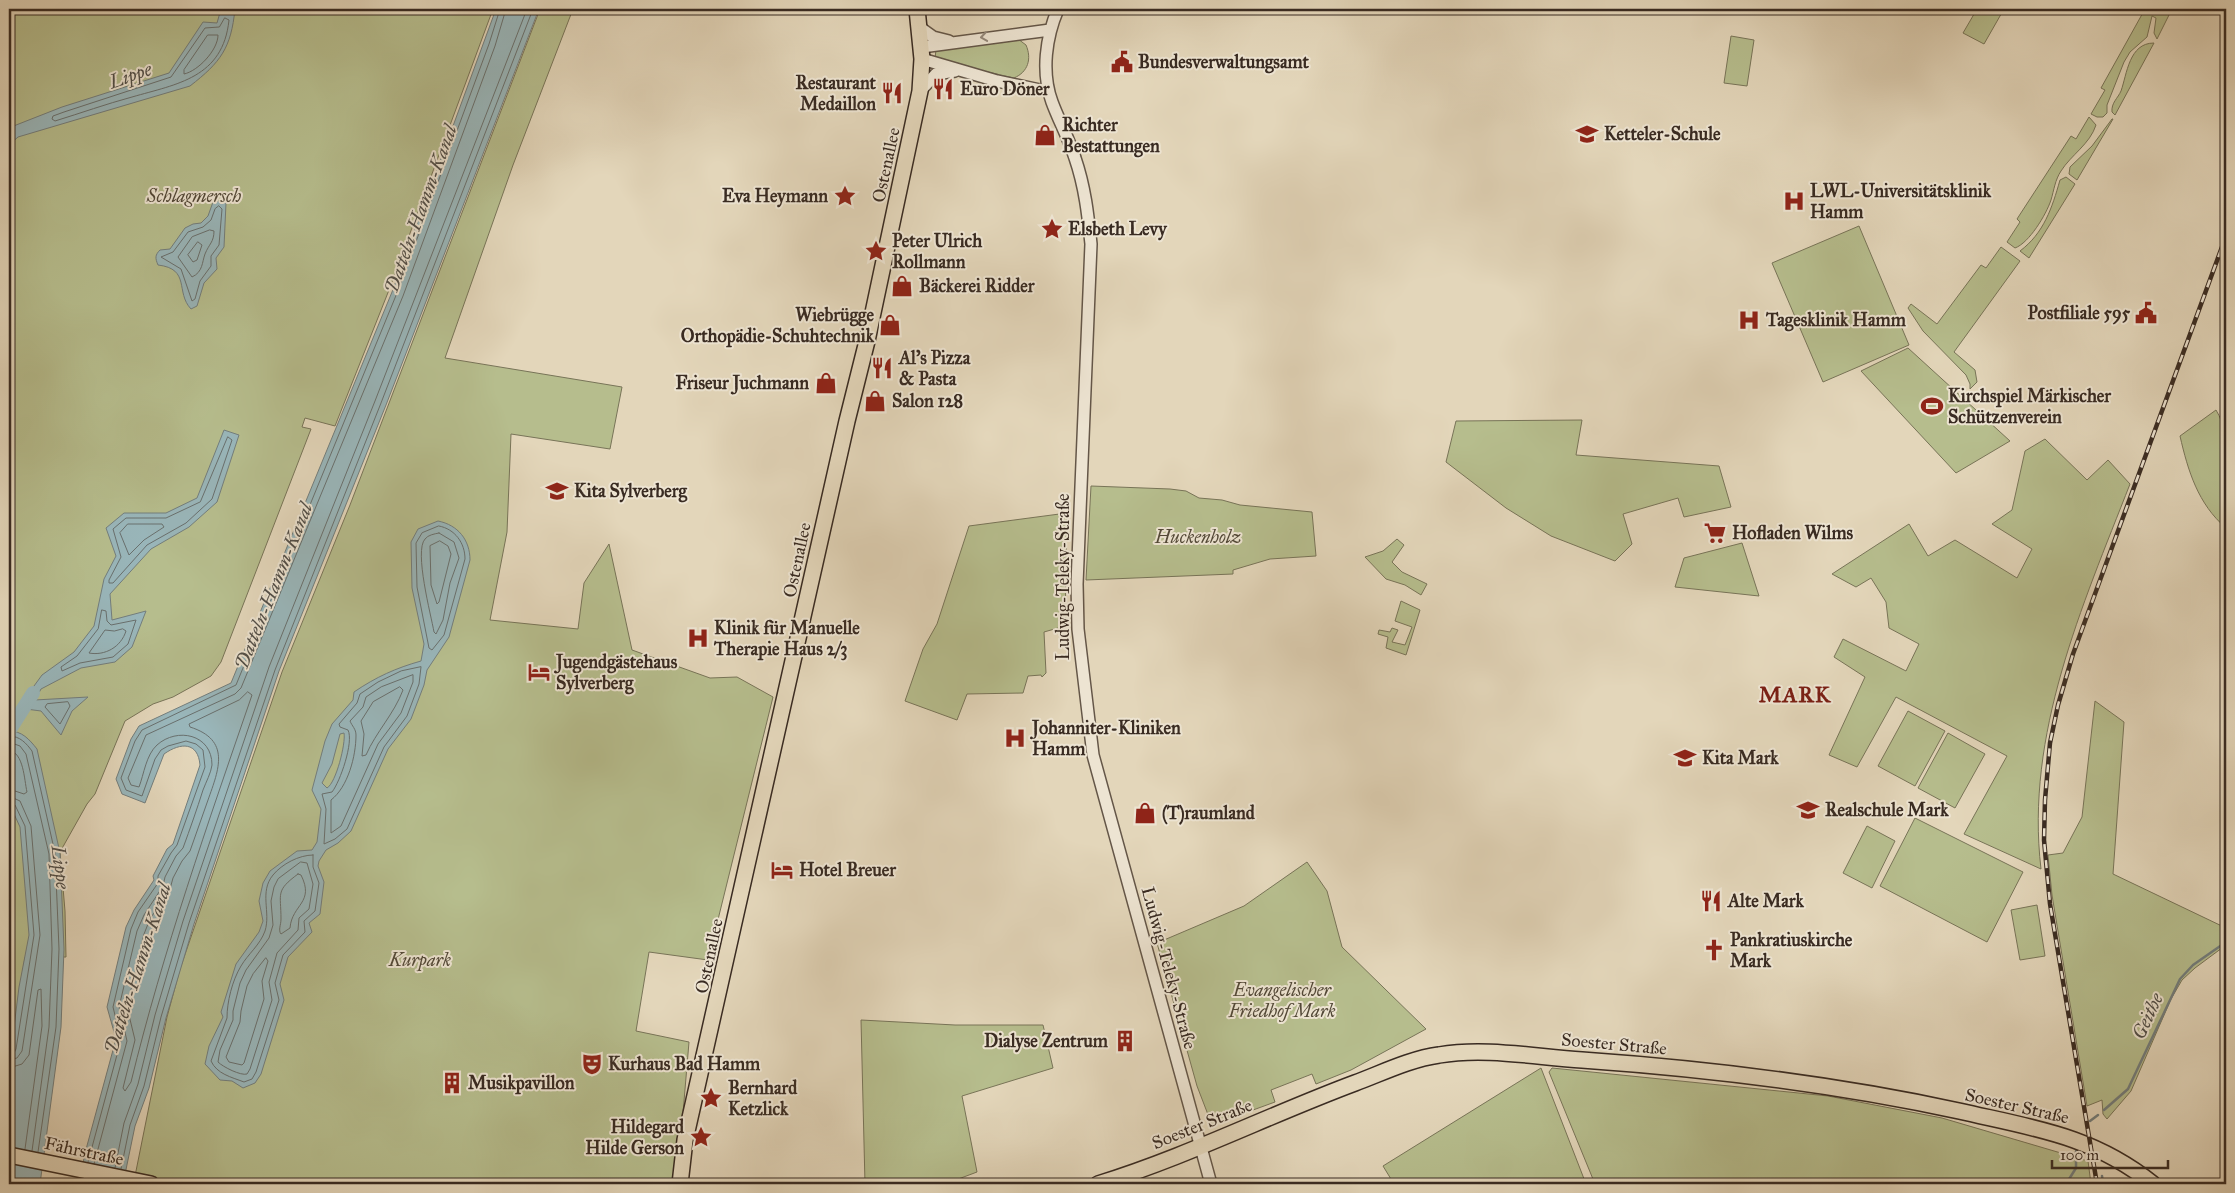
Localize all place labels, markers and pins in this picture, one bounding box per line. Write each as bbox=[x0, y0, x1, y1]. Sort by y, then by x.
public building icon: Bundesverwaltungsamt bbox=[1109, 49, 1135, 75]
place label: Bundesverwaltungsamt bbox=[1138, 51, 1310, 74]
place label: Restaurant Medaillon bbox=[795, 72, 877, 115]
restaurant icon: Euro Döner bbox=[930, 76, 956, 102]
place label: Euro Döner bbox=[960, 78, 1051, 100]
restaurant icon: Restaurant Medaillon bbox=[879, 80, 905, 106]
place label: Richter Bestattungen bbox=[1062, 114, 1160, 158]
school or university icon: Ketteler-Schule bbox=[1574, 121, 1600, 147]
shop icon: Richter Bestattungen bbox=[1032, 122, 1058, 148]
place label: Ketteler-Schule bbox=[1604, 123, 1721, 145]
place label: LWL-Universitätsklinik Hamm bbox=[1810, 180, 1992, 223]
place icon: Eva Heymann bbox=[832, 183, 858, 209]
place label: Eva Heymann bbox=[722, 185, 828, 208]
hospital icon: LWL-Universitätsklinik Hamm bbox=[1781, 188, 1807, 214]
place icon: Elsbeth Levy bbox=[1039, 216, 1065, 242]
place label: Elsbeth Levy bbox=[1068, 218, 1168, 241]
place label: Peter Ulrich Rollmann bbox=[892, 230, 983, 273]
place icon: Peter Ulrich Rollmann bbox=[863, 238, 889, 264]
shop icon: Bäckerei Ridder bbox=[889, 273, 915, 299]
place label: Bäckerei Ridder bbox=[919, 275, 1036, 297]
public building icon: Postfiliale 595 bbox=[2133, 300, 2159, 326]
place label: Postfiliale 595 bbox=[2028, 302, 2131, 325]
place label: Wiebrügge Orthopädie-Schuhtechnik bbox=[681, 304, 875, 348]
hospital icon: Tagesklinik Hamm bbox=[1736, 307, 1762, 333]
place label: Tagesklinik Hamm bbox=[1765, 309, 1907, 332]
shop icon: Wiebrügge Orthopädie-Schuhtechnik bbox=[877, 312, 903, 338]
place label: Al's Pizza & Pasta bbox=[898, 347, 971, 390]
restaurant icon: Al's Pizza & Pasta bbox=[869, 355, 895, 381]
shop icon: Friseur Juchmann bbox=[813, 370, 839, 396]
place label: Friseur Juchmann bbox=[675, 372, 809, 395]
place label: Kirchspiel Märkischer Schützenverein bbox=[1948, 385, 2112, 428]
shop icon: Salon 128 bbox=[862, 388, 888, 414]
place label: Salon 128 bbox=[892, 390, 963, 412]
sports icon: Kirchspiel Märkischer Schützenverein bbox=[1919, 393, 1945, 419]
school or university icon: Kita Sylverberg bbox=[544, 478, 570, 504]
place label: Kita Sylverberg bbox=[574, 480, 687, 503]
supermarket icon: Hofladen Wilms bbox=[1702, 520, 1728, 546]
place label: Hofladen Wilms bbox=[1732, 522, 1854, 544]
place label: Klinik für Manuelle Therapie Haus 2/3 bbox=[713, 617, 860, 661]
hospital icon: Klinik für Manuelle Therapie Haus 2/3 bbox=[685, 625, 711, 651]
place label: Jugendgästehaus Sylverberg bbox=[554, 651, 678, 695]
hotel icon: Jugendgästehaus Sylverberg bbox=[526, 659, 552, 685]
place label: Johanniter-Kliniken Hamm bbox=[1030, 717, 1181, 760]
hospital icon: Johanniter-Kliniken Hamm bbox=[1002, 725, 1028, 751]
school or university icon: Kita Mark bbox=[1672, 745, 1698, 771]
place label: Kita Mark bbox=[1702, 747, 1779, 769]
school or university icon: Realschule Mark bbox=[1795, 797, 1821, 823]
place label: Realschule Mark bbox=[1825, 799, 1949, 821]
shop icon: (T)raumland bbox=[1132, 800, 1158, 826]
place label: (T)raumland bbox=[1162, 802, 1256, 825]
hotel icon: Hotel Breuer bbox=[769, 857, 795, 883]
place label: Hotel Breuer bbox=[799, 859, 897, 881]
restaurant icon: Alte Mark bbox=[1698, 888, 1724, 914]
place label: Alte Mark bbox=[1727, 890, 1804, 912]
place label: Pankratiuskirche Mark bbox=[1730, 929, 1853, 972]
church icon: Pankratiuskirche Mark bbox=[1701, 937, 1727, 963]
building icon: Dialyse Zentrum bbox=[1112, 1028, 1138, 1054]
place label: Dialyse Zentrum bbox=[984, 1030, 1109, 1053]
theatre icon: Kurhaus Bad Hamm bbox=[579, 1051, 605, 1077]
place label: Kurhaus Bad Hamm bbox=[608, 1053, 761, 1075]
building icon: Musikpavillon bbox=[439, 1070, 465, 1096]
place label: Musikpavillon bbox=[468, 1072, 575, 1095]
place label: Bernhard Ketzlick bbox=[728, 1077, 798, 1120]
place icon: Bernhard Ketzlick bbox=[698, 1085, 724, 1111]
place label: Hildegard Hilde Gerson bbox=[585, 1116, 685, 1159]
place icon: Hildegard Hilde Gerson bbox=[688, 1124, 714, 1150]

